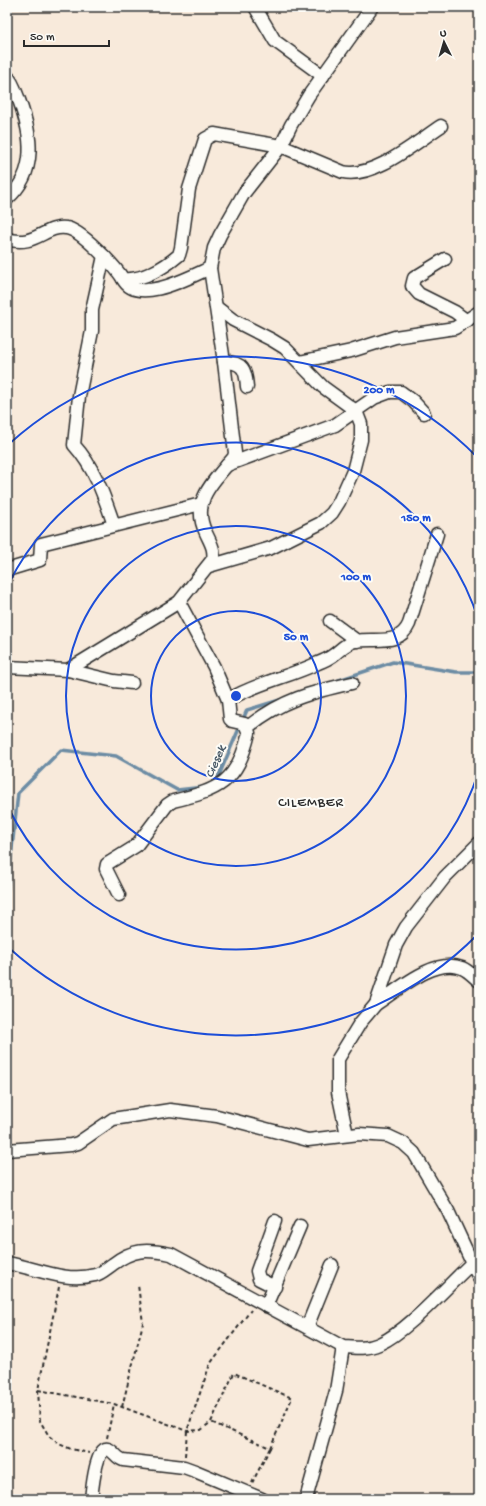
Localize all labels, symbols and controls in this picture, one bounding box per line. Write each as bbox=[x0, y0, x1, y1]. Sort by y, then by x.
scale bar bbox=[24, 22, 109, 48]
north arrow bbox=[424, 22, 464, 62]
text: U bbox=[440, 28, 448, 40]
text: 50 m bbox=[30, 31, 55, 45]
text: 200 m bbox=[364, 384, 395, 398]
text: 150 m bbox=[400, 512, 431, 526]
text: 100 m bbox=[340, 571, 371, 585]
text: 50 m bbox=[284, 631, 309, 645]
centre of rings bbox=[229, 689, 243, 703]
water label: Ciesek bbox=[203, 742, 231, 781]
district label: CILEMBER bbox=[278, 795, 344, 812]

